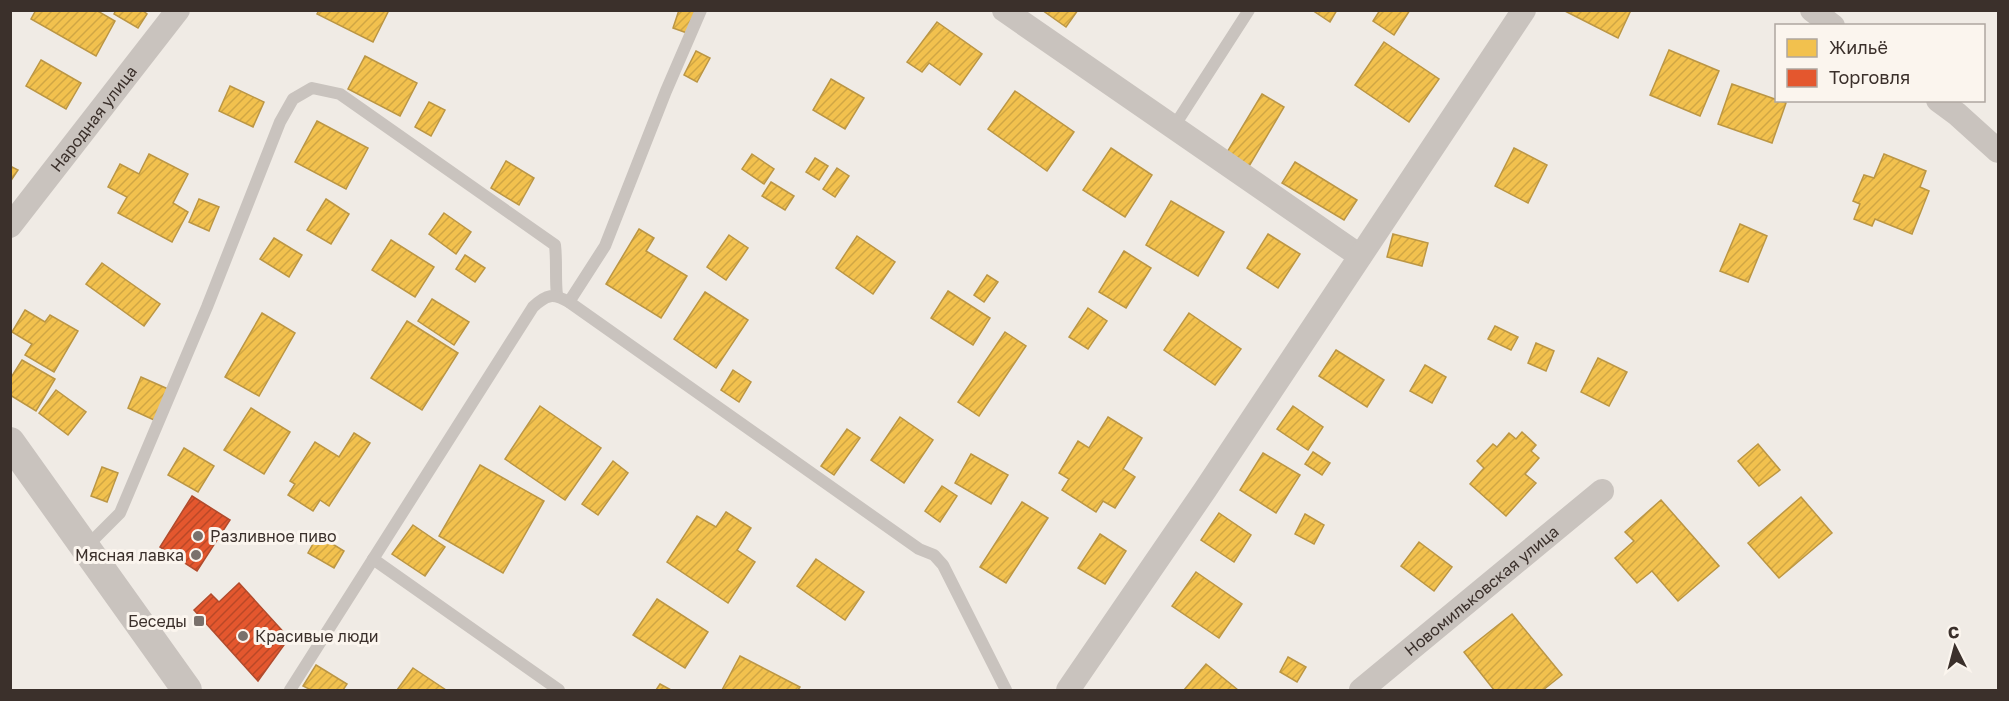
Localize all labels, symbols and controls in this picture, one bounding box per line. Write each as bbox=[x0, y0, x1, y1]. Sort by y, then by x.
legend bbox=[1775, 24, 1985, 102]
text: Жильё bbox=[1829, 36, 1888, 58]
street label: Народная улица bbox=[46, 62, 141, 176]
text: Торговля bbox=[1829, 66, 1910, 88]
street label: Новомильковская улица bbox=[1400, 521, 1562, 660]
place label: Разливное пиво bbox=[210, 526, 337, 546]
marker: Разливное пиво bbox=[191, 529, 205, 543]
place label: Мясная лавка bbox=[75, 545, 184, 565]
marker: Мясная лавка bbox=[189, 548, 203, 562]
place label: Беседы bbox=[128, 611, 187, 631]
marker: Беседы bbox=[192, 614, 206, 628]
north arrow bbox=[1925, 617, 1985, 677]
text: С bbox=[1947, 622, 1960, 643]
place label: Красивые люди bbox=[255, 626, 379, 646]
marker: Красивые люди bbox=[236, 629, 250, 643]

